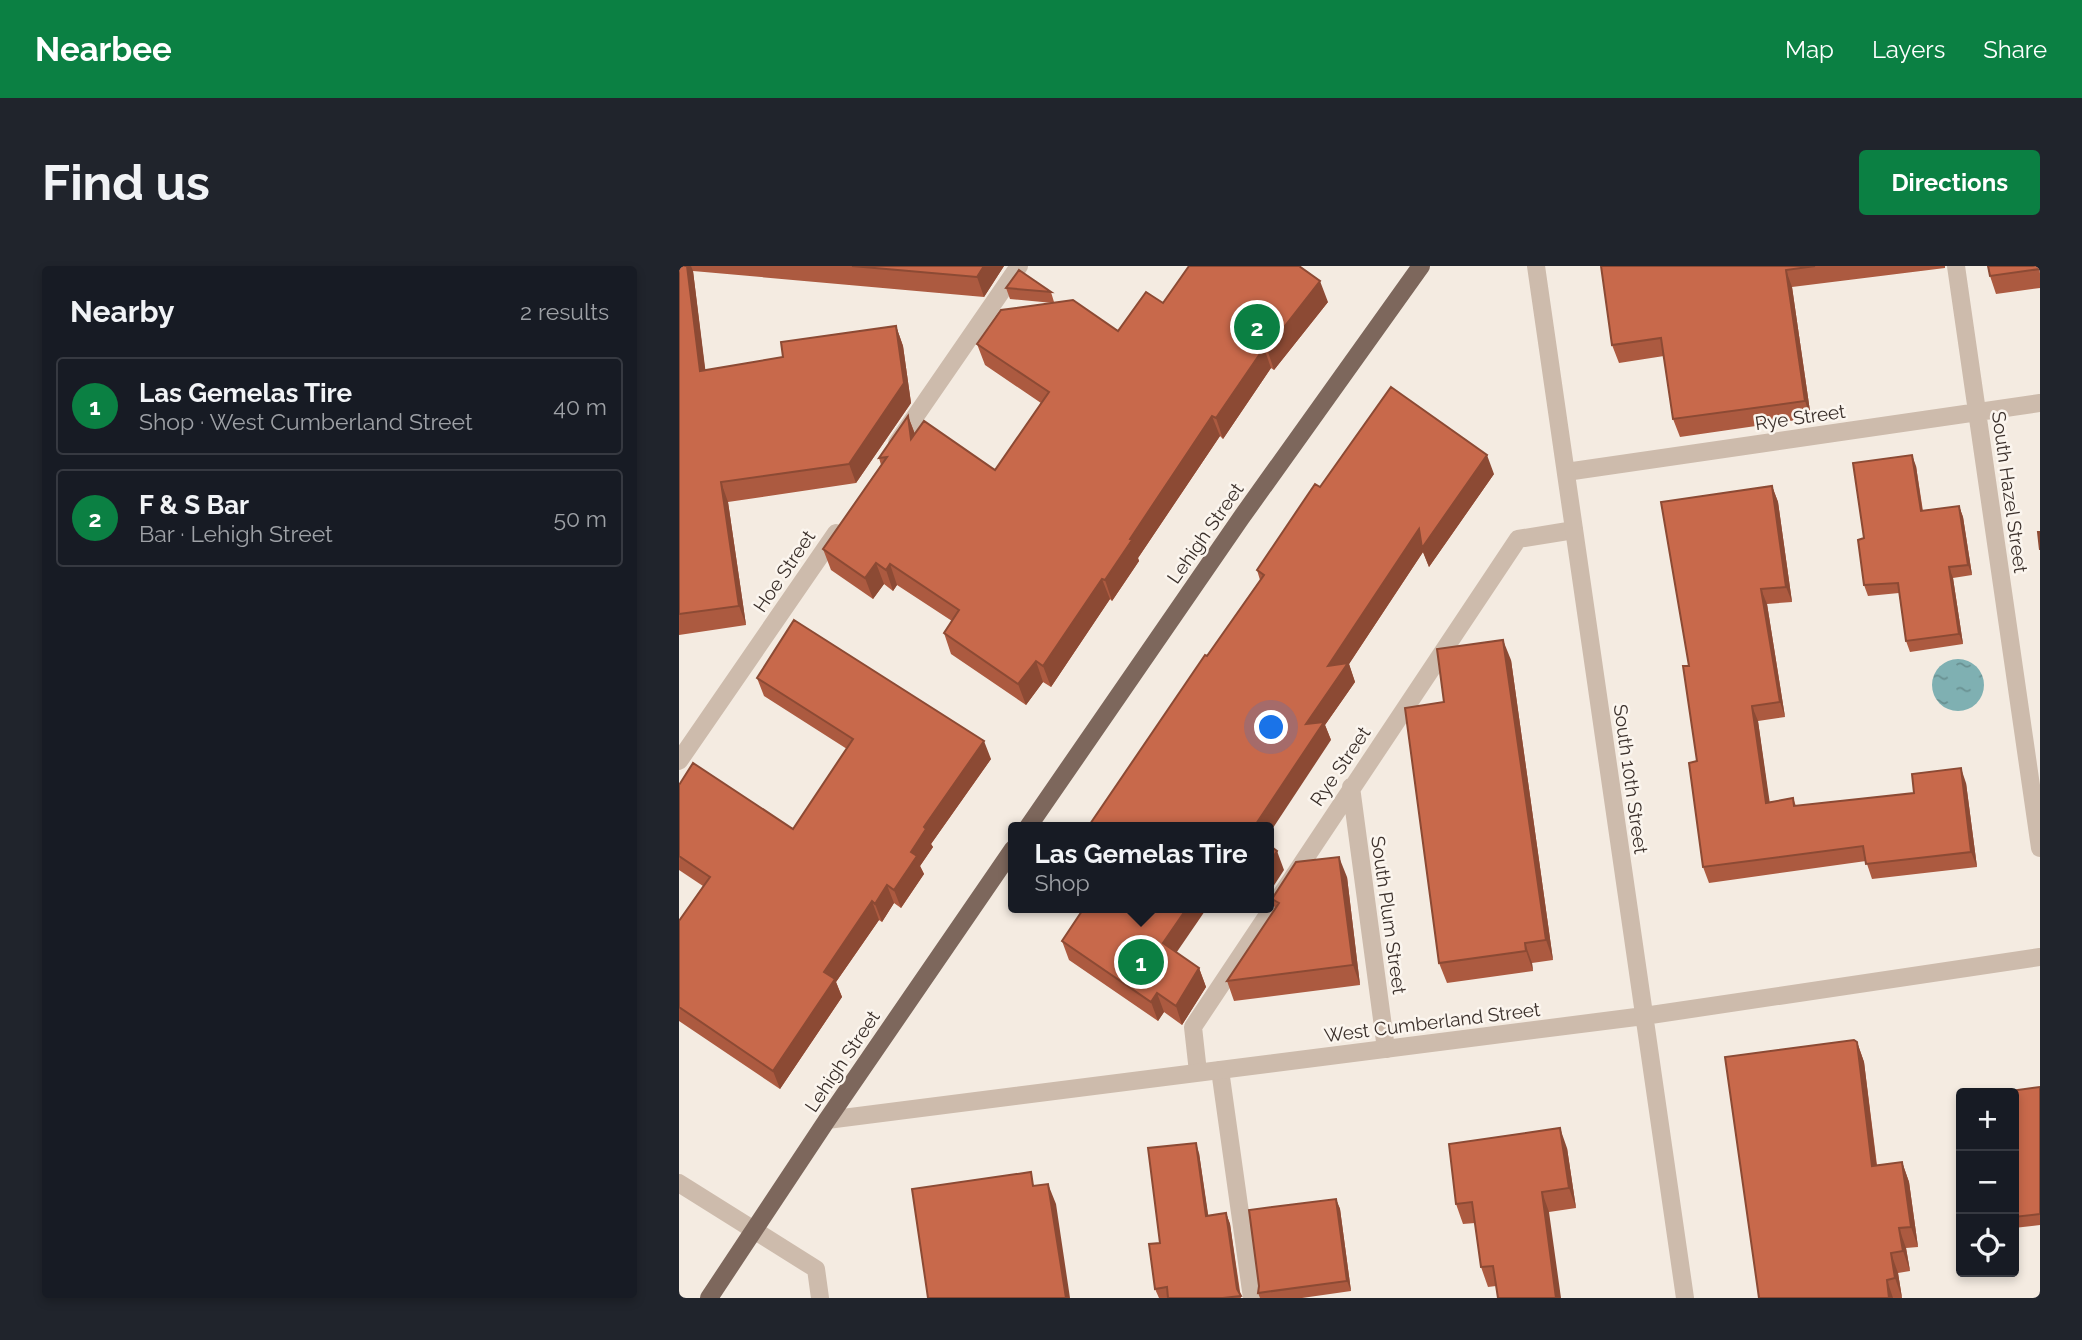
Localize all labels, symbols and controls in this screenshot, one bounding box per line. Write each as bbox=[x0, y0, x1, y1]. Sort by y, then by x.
text: Nearbee bbox=[35, 30, 172, 69]
text: Map bbox=[1785, 35, 1834, 64]
text: Layers bbox=[1872, 35, 1945, 64]
text: Share bbox=[1983, 35, 2047, 64]
button: Directions bbox=[1859, 150, 2040, 215]
text: Find us bbox=[42, 154, 210, 211]
text: Nearby bbox=[70, 294, 174, 329]
text: 2 results bbox=[520, 298, 609, 325]
pin: 2 bbox=[1234, 301, 1280, 353]
text: Las Gemelas Tire bbox=[139, 378, 352, 408]
text: 1 bbox=[89, 393, 101, 420]
text: 40 m bbox=[553, 393, 607, 420]
street label: Rye Street bbox=[1753, 400, 1847, 434]
text: Shop · West Cumberland Street bbox=[139, 408, 473, 435]
street label: South Hazel Street bbox=[1988, 410, 2032, 575]
street label: Lehigh Street bbox=[1162, 478, 1248, 587]
text: F & S Bar bbox=[139, 490, 249, 520]
text: 2 bbox=[89, 505, 101, 532]
text: 50 m bbox=[553, 505, 607, 532]
text: Bar · Lehigh Street bbox=[139, 520, 333, 547]
street label: Hoe Street bbox=[749, 525, 820, 616]
street label: South 10th Street bbox=[1610, 703, 1652, 856]
your location bbox=[1254, 710, 1288, 744]
street label: Rye Street bbox=[1305, 722, 1375, 810]
popup bbox=[1008, 822, 1274, 913]
street label: South Plum Street bbox=[1367, 834, 1411, 996]
text: Las Gemelas Tire bbox=[1034, 839, 1248, 869]
text: Shop bbox=[1034, 869, 1090, 896]
pin: 1 bbox=[1118, 936, 1164, 988]
street label: West Cumberland Street bbox=[1323, 998, 1542, 1046]
street label: Lehigh Street bbox=[800, 1006, 884, 1116]
map controls bbox=[1956, 1088, 2019, 1277]
button: + bbox=[1956, 1088, 2019, 1151]
button: − bbox=[1956, 1151, 2019, 1214]
button: locate bbox=[1956, 1214, 2019, 1277]

